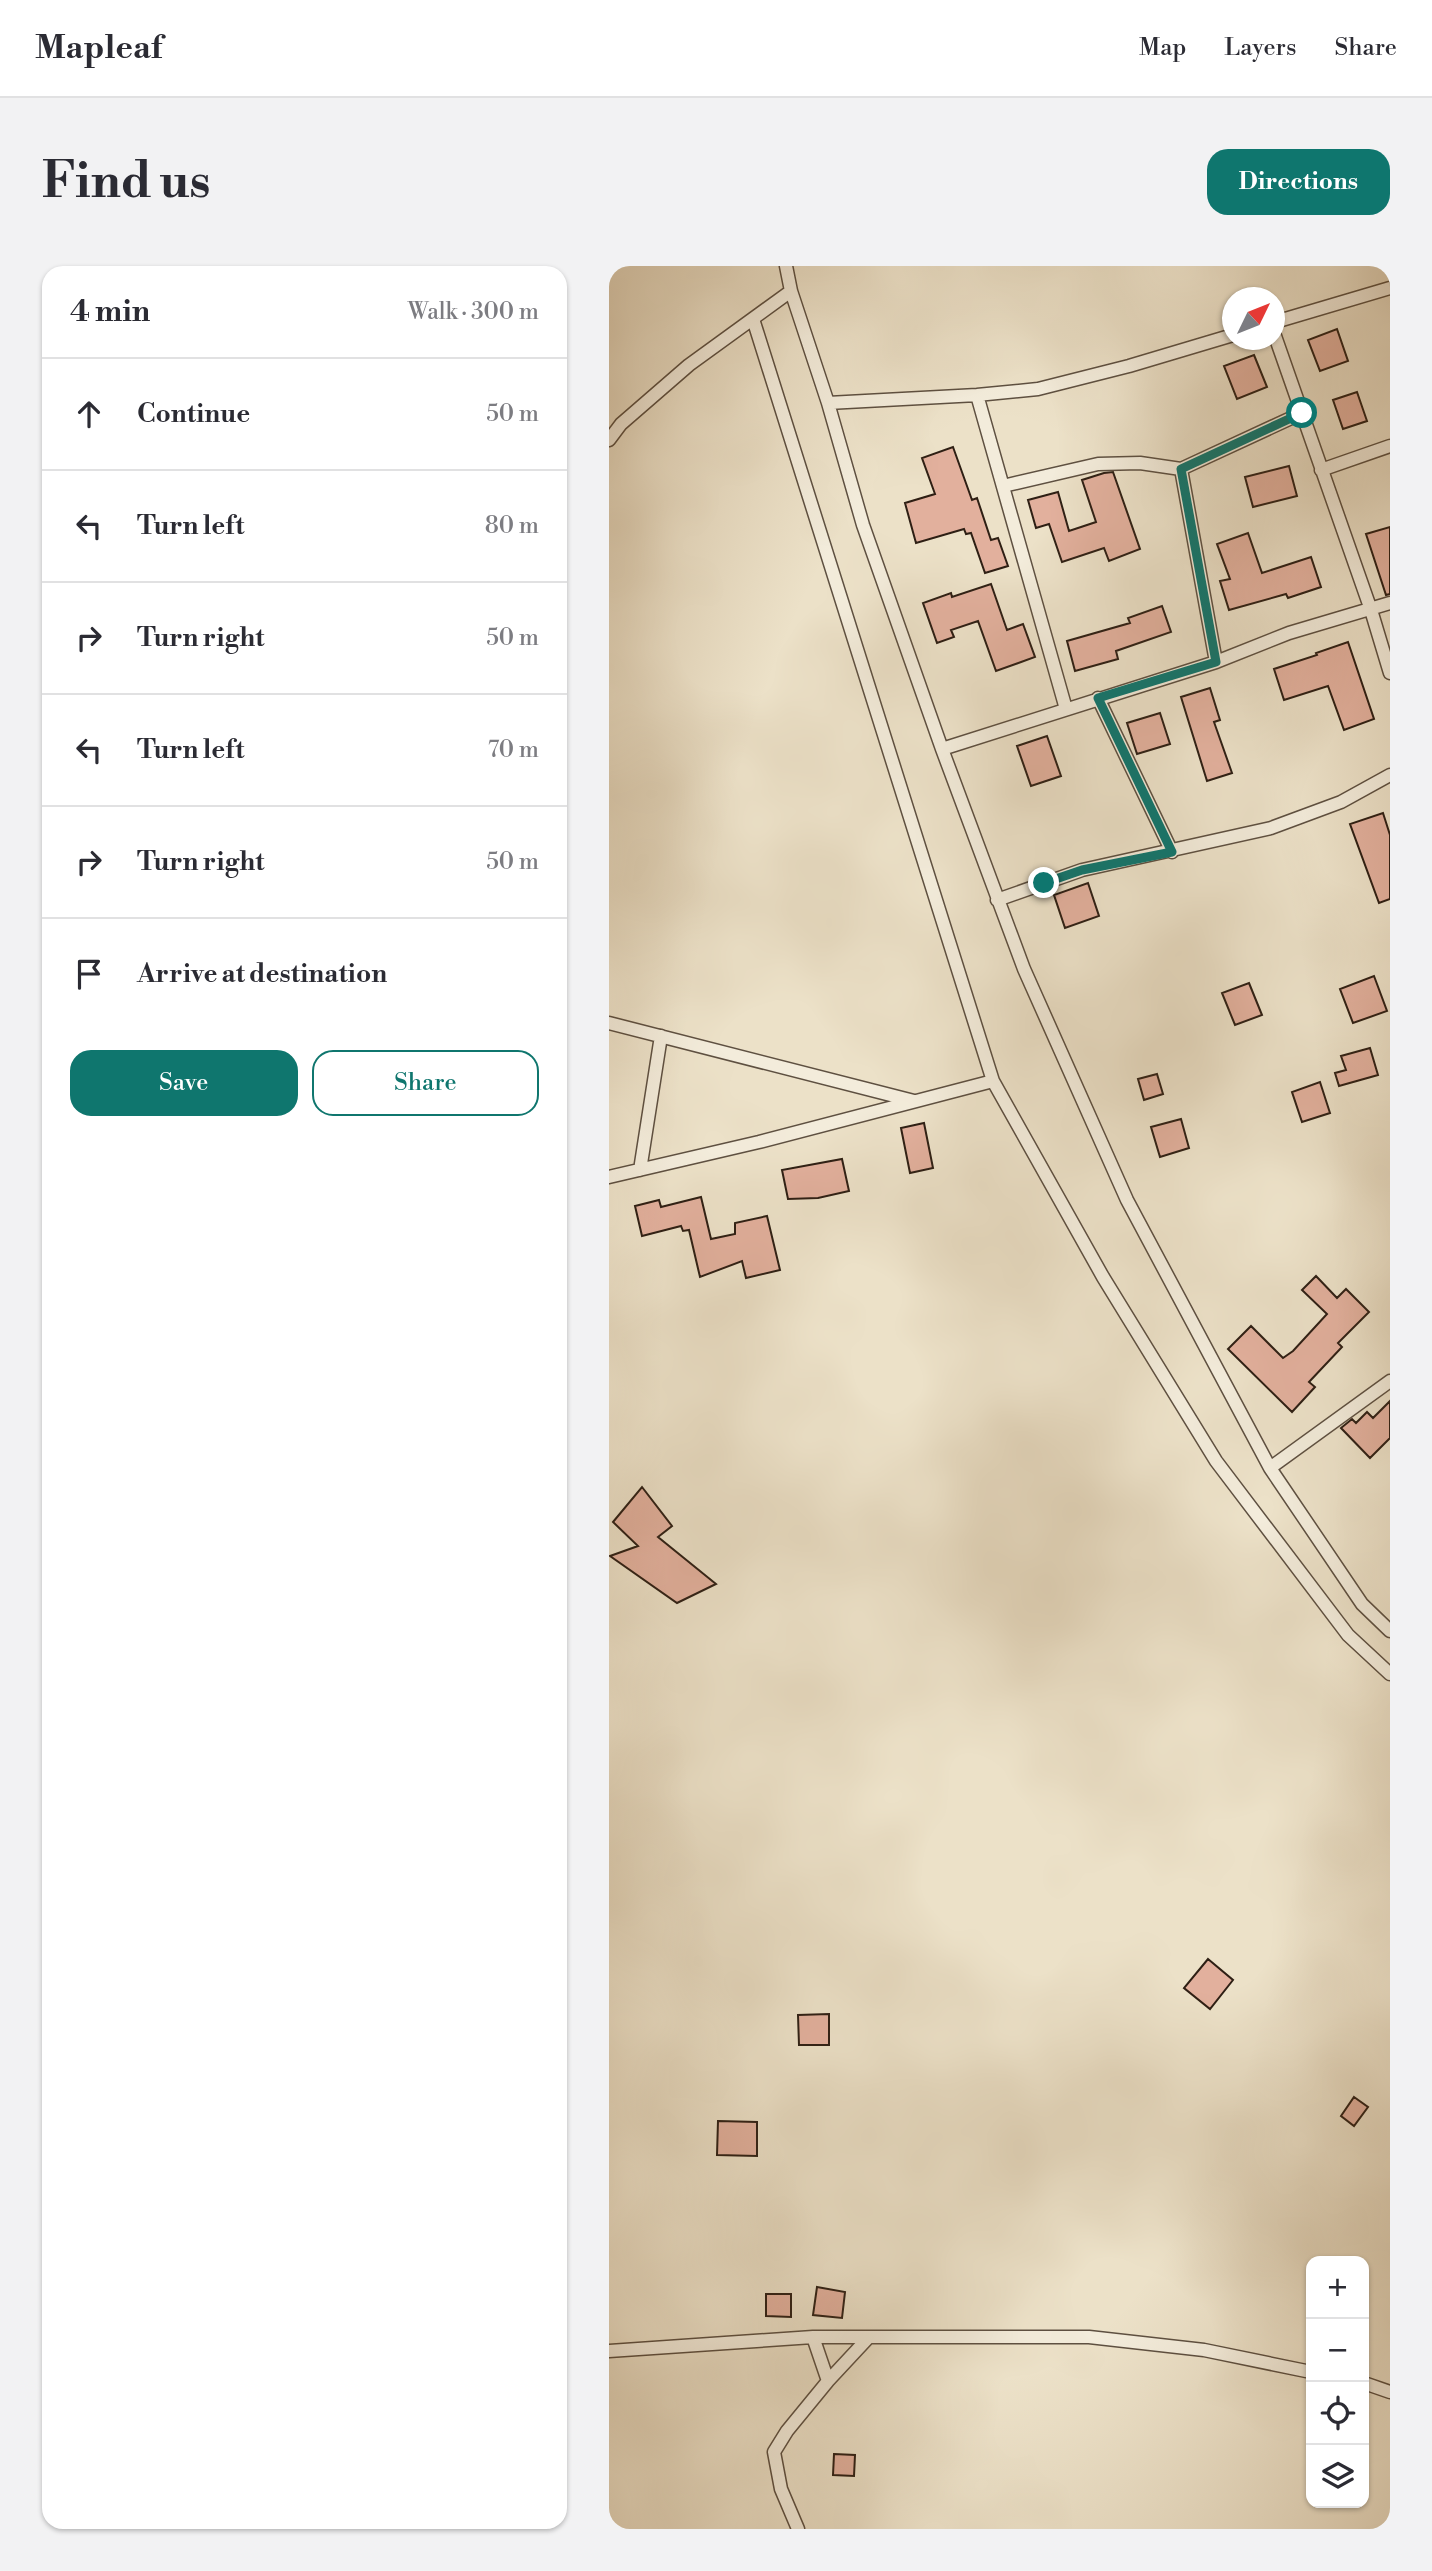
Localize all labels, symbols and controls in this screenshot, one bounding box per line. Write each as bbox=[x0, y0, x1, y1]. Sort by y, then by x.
text: Mapleaf bbox=[35, 28, 162, 69]
text: Map bbox=[1139, 33, 1186, 63]
text: Layers bbox=[1224, 33, 1296, 63]
text: Share bbox=[1334, 33, 1397, 63]
button: Directions bbox=[1207, 149, 1390, 215]
text: Find us bbox=[42, 152, 211, 213]
north arrow bbox=[1222, 287, 1285, 350]
text: 4 min bbox=[70, 293, 150, 331]
text: Walk · 300 m bbox=[408, 298, 539, 326]
icon: ahead bbox=[70, 395, 108, 433]
route start bbox=[1286, 397, 1317, 428]
text: Continue bbox=[137, 398, 250, 430]
text: 50 m bbox=[486, 400, 539, 428]
icon: left bbox=[70, 507, 108, 545]
text: Turn left bbox=[137, 510, 245, 542]
text: 80 m bbox=[485, 512, 539, 540]
icon: right bbox=[70, 619, 108, 657]
text: Turn right bbox=[137, 622, 265, 654]
text: 50 m bbox=[486, 624, 539, 652]
icon: left bbox=[70, 731, 108, 769]
text: Turn left bbox=[137, 734, 245, 766]
text: 70 m bbox=[488, 736, 539, 764]
icon: right bbox=[70, 843, 108, 881]
text: Turn right bbox=[137, 846, 265, 878]
text: 50 m bbox=[486, 848, 539, 876]
route end bbox=[1028, 867, 1059, 898]
icon: arrive bbox=[70, 955, 108, 993]
text: Arrive at destination bbox=[137, 958, 387, 990]
button: Save bbox=[70, 1050, 298, 1116]
button: Share bbox=[312, 1050, 539, 1116]
map controls bbox=[1306, 2256, 1369, 2508]
button: + bbox=[1306, 2256, 1369, 2319]
button: − bbox=[1306, 2319, 1369, 2382]
button: locate bbox=[1306, 2382, 1369, 2445]
button: layers bbox=[1306, 2445, 1369, 2508]

